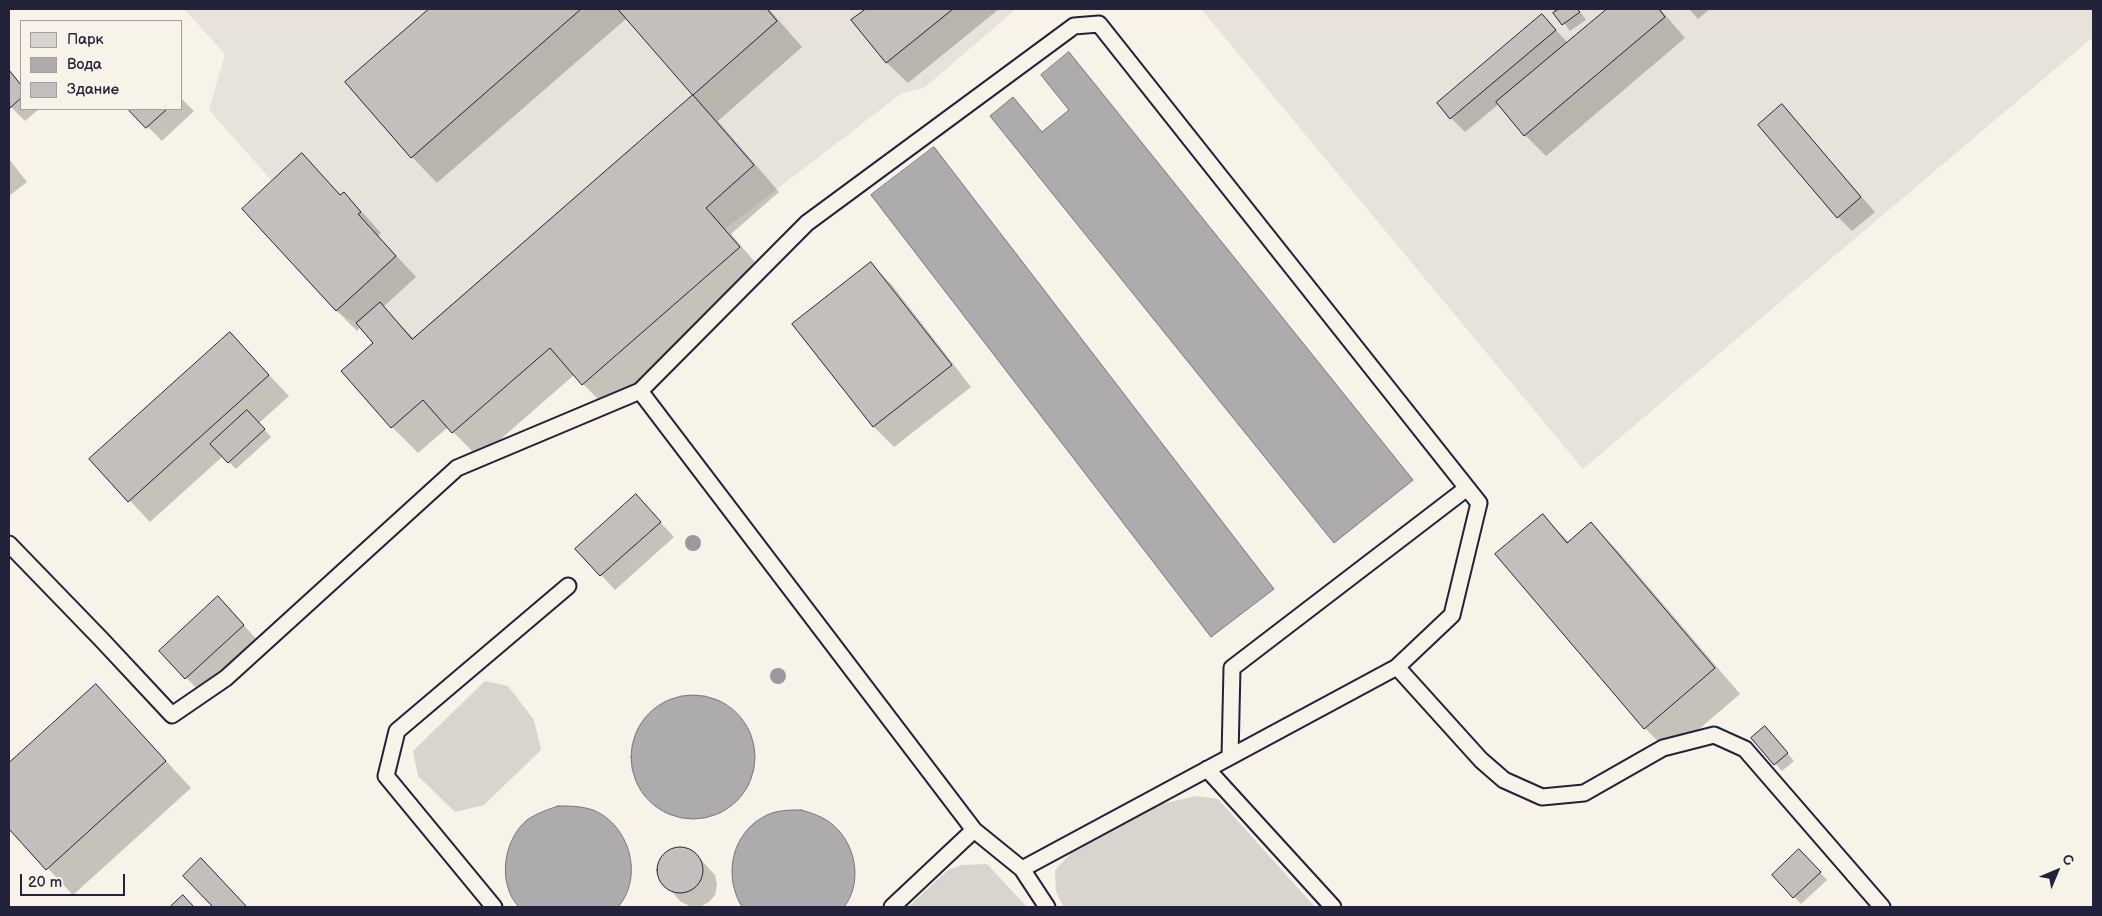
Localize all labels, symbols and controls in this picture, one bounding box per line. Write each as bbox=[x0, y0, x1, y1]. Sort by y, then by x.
legend bbox=[20, 20, 182, 110]
text: Парк bbox=[67, 30, 104, 49]
text: Вода bbox=[67, 55, 102, 74]
text: Здание bbox=[67, 80, 119, 99]
north arrow bbox=[2032, 846, 2082, 896]
text: С bbox=[2059, 851, 2077, 869]
scale bar bbox=[22, 864, 128, 896]
text: 20 m bbox=[28, 873, 62, 892]

